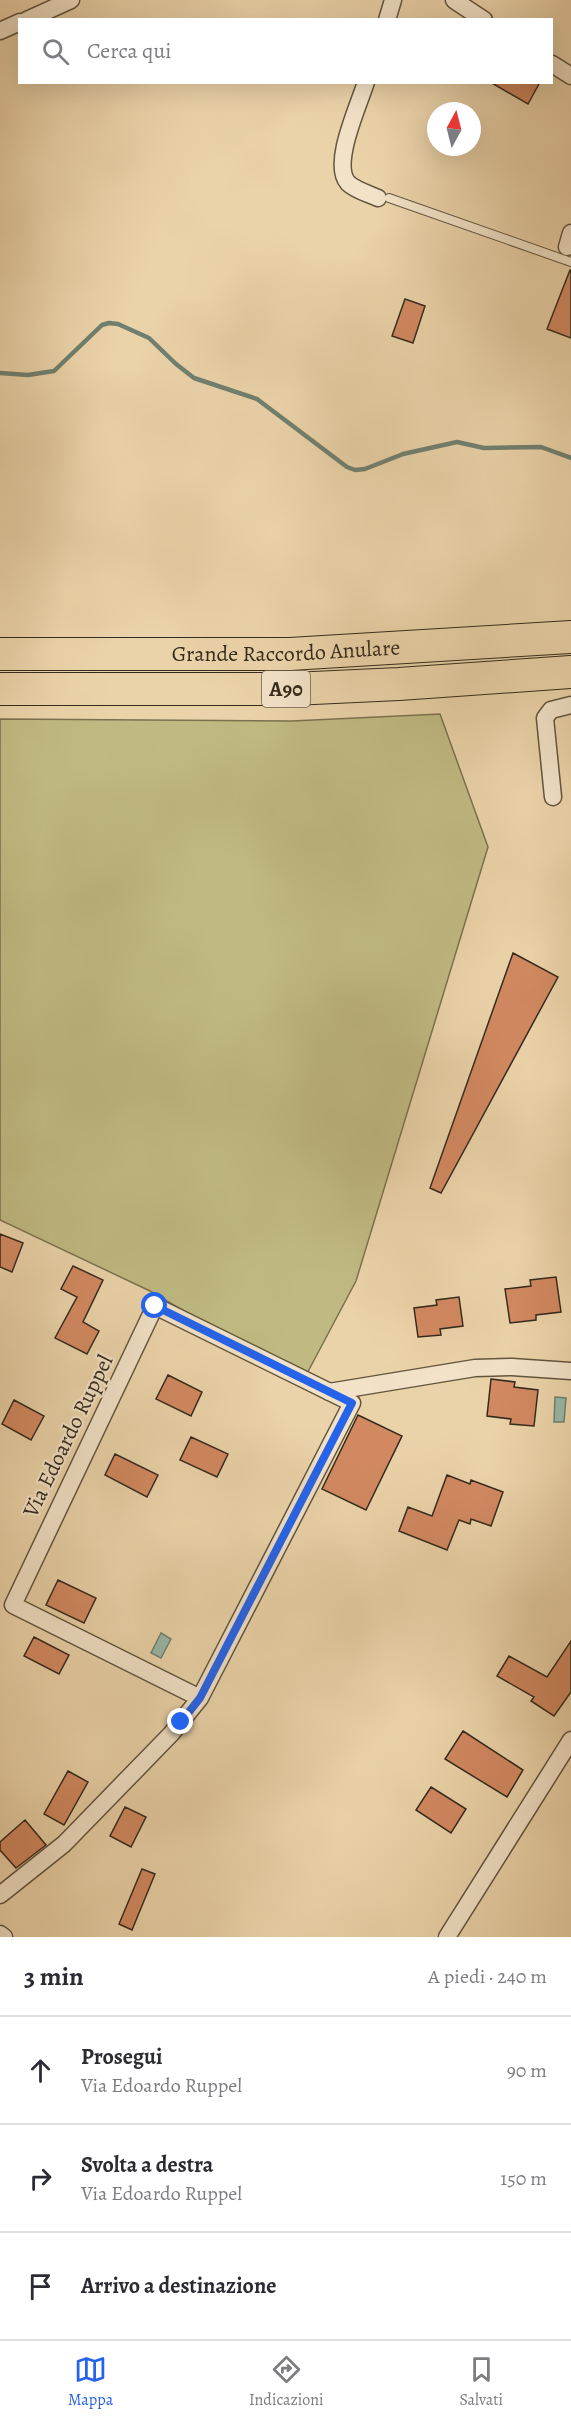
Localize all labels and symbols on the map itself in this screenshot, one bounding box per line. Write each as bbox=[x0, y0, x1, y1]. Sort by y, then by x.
north arrow bbox=[427, 102, 481, 156]
street label: Grande Raccordo Anulare bbox=[172, 632, 401, 669]
road number: A90 bbox=[262, 671, 310, 707]
route start bbox=[141, 1292, 167, 1318]
street label: Via Edoardo Ruppel bbox=[15, 1350, 120, 1523]
route end bbox=[167, 1708, 193, 1734]

